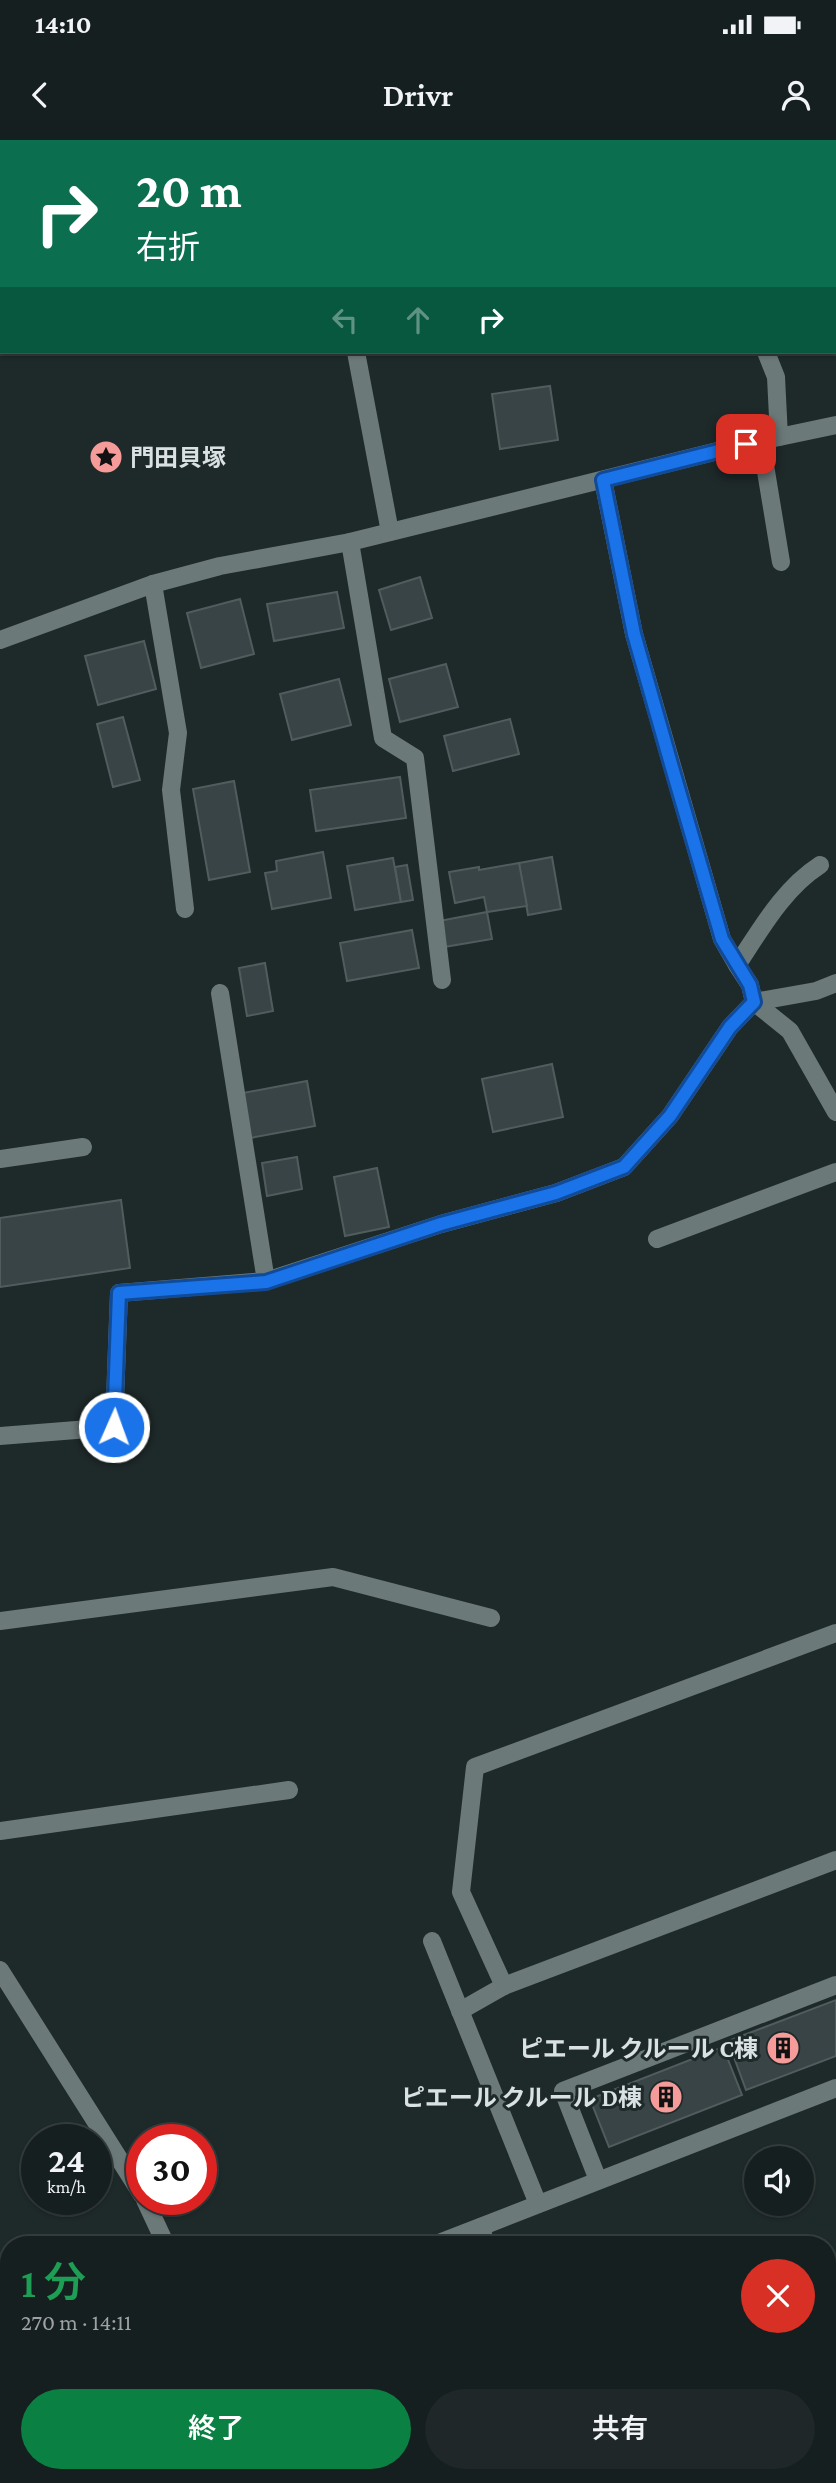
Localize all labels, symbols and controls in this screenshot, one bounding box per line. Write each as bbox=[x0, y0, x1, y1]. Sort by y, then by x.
text: 14:10 bbox=[35, 10, 92, 39]
icon: back bbox=[21, 76, 59, 114]
icon: person bbox=[777, 76, 815, 114]
text: Drivr bbox=[383, 77, 453, 113]
text: 20 m bbox=[136, 163, 242, 218]
icon: right bbox=[21, 168, 112, 259]
text: 右折 bbox=[136, 229, 200, 265]
icon: left bbox=[326, 301, 364, 339]
icon: ahead bbox=[399, 301, 437, 339]
icon: right bbox=[472, 301, 510, 339]
pin bbox=[716, 414, 776, 474]
icon: arrive bbox=[727, 425, 765, 463]
place icon: 門田貝塚 bbox=[87, 438, 125, 476]
place label: 門田貝塚 bbox=[130, 444, 226, 471]
position arrow bbox=[77, 1390, 151, 1464]
building icon: ピエール クルール C棟 bbox=[764, 2029, 802, 2067]
place label: ピエール クルール C棟 bbox=[519, 2035, 758, 2062]
building icon: ピエール クルール D棟 bbox=[647, 2078, 685, 2116]
place label: ピエール クルール D棟 bbox=[401, 2084, 642, 2111]
speed limit sign: 30 bbox=[126, 2124, 217, 2215]
text: 24 bbox=[48, 2141, 85, 2180]
map controls bbox=[744, 2146, 814, 2216]
button: sound bbox=[744, 2146, 814, 2216]
text: km/h bbox=[47, 2177, 86, 2197]
text: 1 分 bbox=[21, 2259, 86, 2306]
button: close bbox=[741, 2259, 815, 2333]
text: 270 m · 14:11 bbox=[21, 2309, 132, 2335]
button: 終了 bbox=[21, 2389, 411, 2469]
button: 共有 bbox=[425, 2389, 815, 2469]

